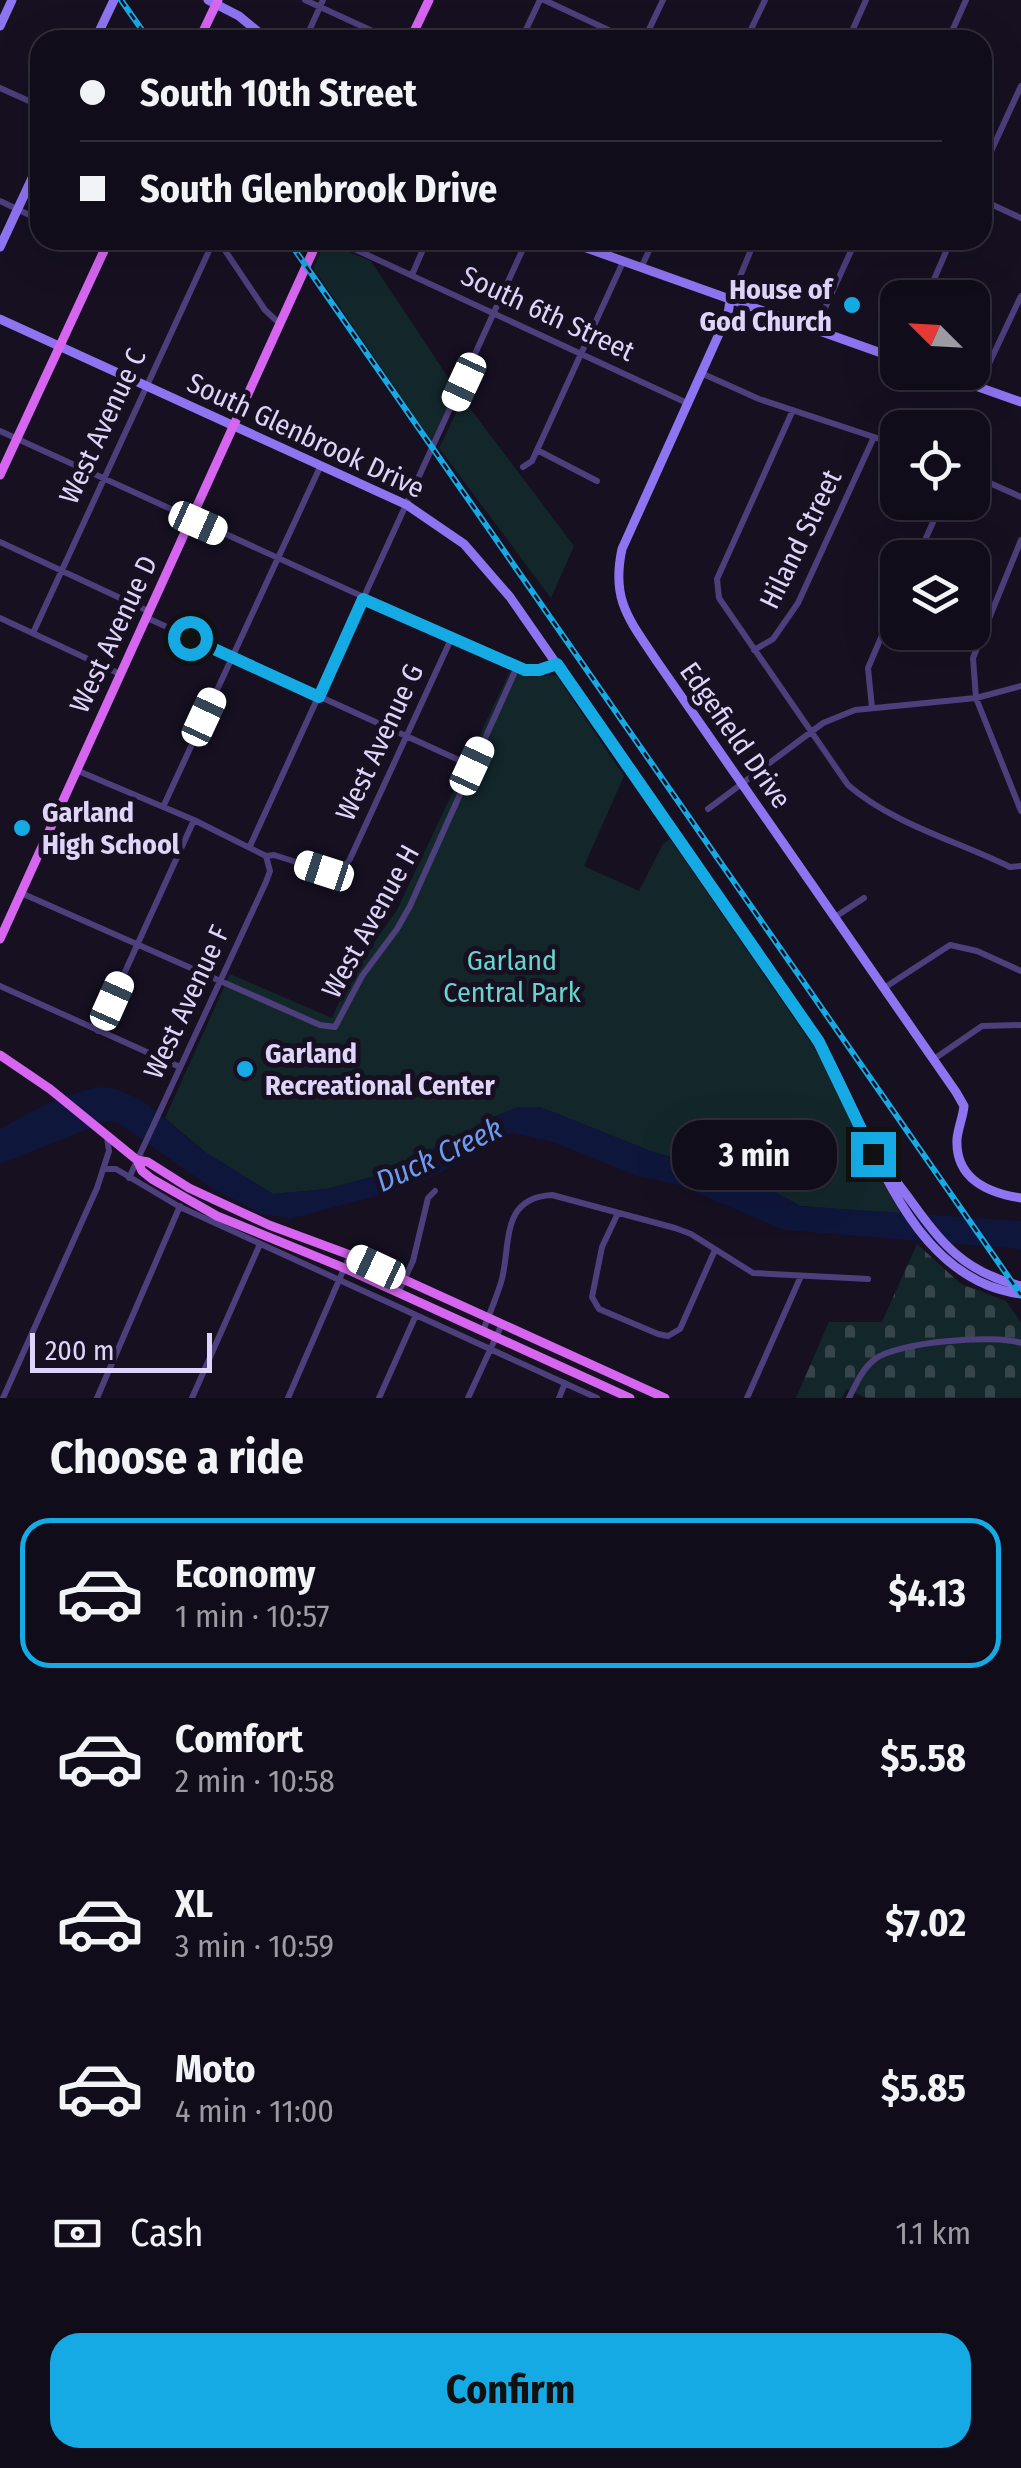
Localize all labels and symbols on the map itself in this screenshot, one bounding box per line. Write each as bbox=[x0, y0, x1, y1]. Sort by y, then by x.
street label: South 6th Street bbox=[456, 259, 640, 368]
place label: House of God Church bbox=[700, 273, 835, 338]
north arrow bbox=[880, 280, 990, 390]
marker: House of God Church bbox=[841, 294, 863, 316]
street label: West Avenue C bbox=[52, 343, 153, 509]
car bbox=[438, 348, 490, 416]
street label: South Glenbrook Drive bbox=[182, 366, 430, 505]
street label: Hiland Street bbox=[753, 464, 849, 614]
car bbox=[164, 497, 232, 549]
street label: West Avenue D bbox=[63, 551, 164, 718]
route start bbox=[168, 616, 213, 661]
street label: Edgefield Drive bbox=[673, 656, 798, 815]
street label: West Avenue G bbox=[329, 659, 430, 826]
car bbox=[178, 683, 230, 751]
car bbox=[446, 732, 498, 800]
place label: Garland High School bbox=[42, 796, 180, 861]
marker: Garland High School bbox=[11, 817, 33, 839]
street label: West Avenue H bbox=[315, 839, 426, 1004]
car bbox=[291, 847, 357, 895]
street label: West Avenue F bbox=[137, 920, 236, 1084]
park label: Garland Central Park bbox=[443, 944, 582, 1009]
car bbox=[86, 967, 138, 1035]
place label: Garland Recreational Center bbox=[265, 1037, 495, 1102]
marker: Garland Recreational Center bbox=[234, 1058, 256, 1080]
water label: Duck Creek bbox=[370, 1110, 508, 1200]
callout: 3 min bbox=[673, 1119, 838, 1189]
route end bbox=[851, 1132, 896, 1177]
car bbox=[342, 1241, 410, 1293]
scale bar bbox=[30, 1328, 212, 1372]

